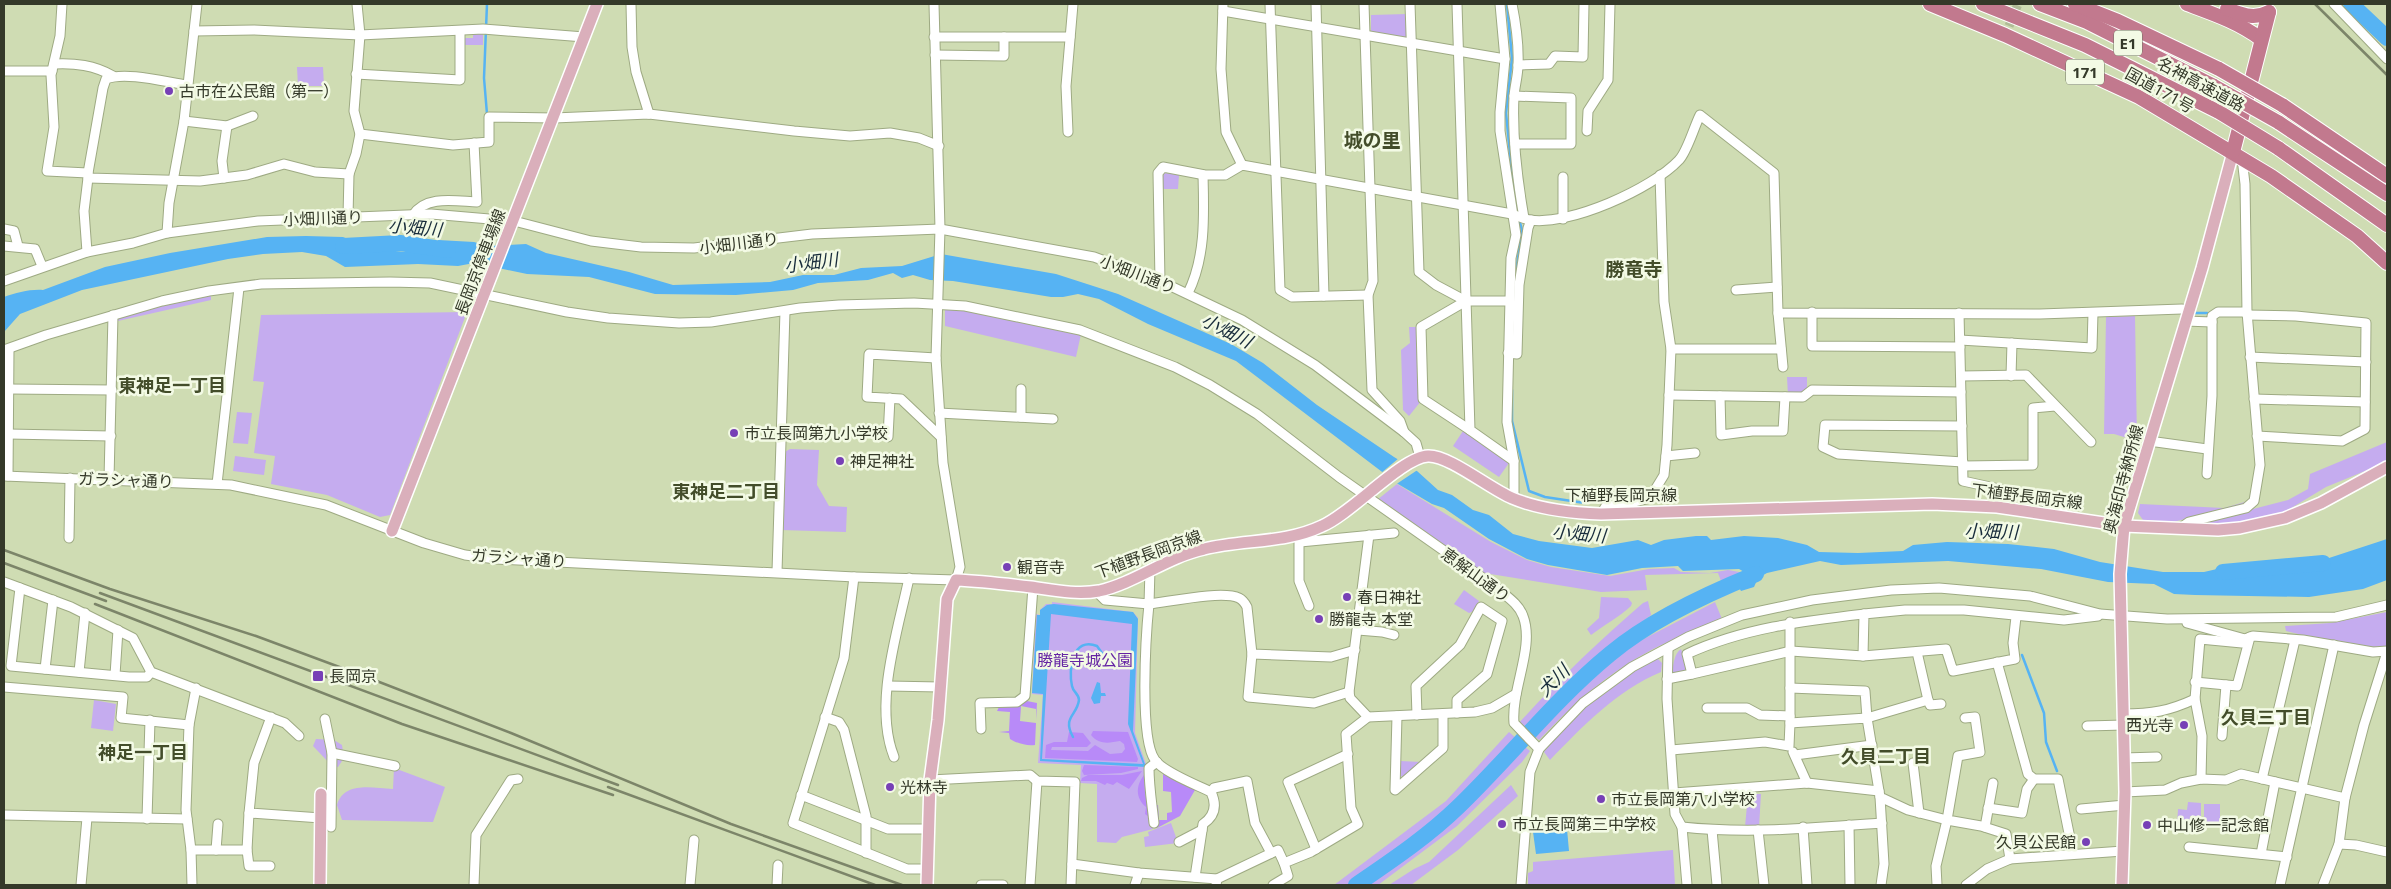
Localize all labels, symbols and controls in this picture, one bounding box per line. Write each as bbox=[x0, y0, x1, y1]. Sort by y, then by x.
road number: E1 bbox=[2114, 30, 2142, 56]
street label: 名神高速道路 bbox=[2153, 52, 2249, 116]
road number: 171 bbox=[2066, 60, 2104, 84]
street label: 国道171号 bbox=[2122, 62, 2198, 118]
place label: 古市在公民館（第一） bbox=[179, 80, 339, 102]
marker: 古市在公民館（第一） bbox=[163, 85, 175, 97]
district label: 城の里 bbox=[1343, 127, 1401, 153]
street label: 小畑川通り bbox=[283, 206, 363, 230]
street label: 長岡京停車場線 bbox=[450, 206, 510, 318]
water label: 小畑川 bbox=[387, 213, 445, 241]
street label: 小畑川通り bbox=[698, 227, 780, 259]
water label: 小畑川 bbox=[783, 247, 841, 277]
street label: 小畑川通り bbox=[1097, 249, 1179, 299]
district label: 勝竜寺 bbox=[1605, 256, 1663, 282]
water label: 小畑川 bbox=[1197, 307, 1258, 354]
district label: 東神足一丁目 bbox=[118, 373, 226, 397]
place label: 市立長岡第九小学校 bbox=[744, 422, 888, 444]
street label: 奥海印寺納所線 bbox=[2098, 422, 2148, 536]
marker: 市立長岡第九小学校 bbox=[728, 427, 740, 439]
place label: 神足神社 bbox=[850, 450, 914, 472]
marker: 神足神社 bbox=[834, 455, 846, 467]
street label: ガラシャ通り bbox=[78, 467, 174, 493]
street label: 下植野長岡京線 bbox=[1970, 478, 2084, 514]
district label: 東神足二丁目 bbox=[672, 479, 780, 503]
street label: 下植野長岡京線 bbox=[1565, 484, 1677, 506]
water label: 小畑川 bbox=[1551, 519, 1609, 547]
water label: 小畑川 bbox=[1964, 519, 2020, 544]
street label: 下植野長岡京線 bbox=[1092, 525, 1204, 583]
street label: 恵解山通り bbox=[1437, 543, 1515, 607]
street label: ガラシャ通り bbox=[471, 544, 567, 572]
place label: 観音寺 bbox=[1017, 556, 1065, 578]
marker: 観音寺 bbox=[1001, 561, 1013, 573]
place label: 春日神社 bbox=[1357, 586, 1421, 608]
marker: 春日神社 bbox=[1341, 591, 1353, 603]
place label: 勝龍寺 本堂 bbox=[1329, 608, 1413, 630]
marker: 勝龍寺 本堂 bbox=[1313, 613, 1325, 625]
park label: 勝龍寺城公園 bbox=[1037, 649, 1133, 671]
water label: 犬川 bbox=[1532, 657, 1576, 701]
place label: 長岡京 bbox=[329, 665, 377, 687]
marker: 長岡京 bbox=[311, 669, 325, 683]
district label: 久貝三丁目 bbox=[2221, 705, 2311, 729]
place label: 西光寺 bbox=[2126, 714, 2174, 736]
marker: 西光寺 bbox=[2178, 719, 2190, 731]
district label: 神足一丁目 bbox=[98, 740, 188, 764]
district label: 久貝二丁目 bbox=[1841, 744, 1931, 768]
place label: 光林寺 bbox=[900, 776, 948, 798]
marker: 光林寺 bbox=[884, 781, 896, 793]
place label: 市立長岡第八小学校 bbox=[1611, 788, 1755, 810]
marker: 市立長岡第八小学校 bbox=[1595, 793, 1607, 805]
place label: 市立長岡第三中学校 bbox=[1512, 813, 1656, 835]
place label: 中山修一記念館 bbox=[2157, 814, 2269, 836]
marker: 市立長岡第三中学校 bbox=[1496, 818, 1508, 830]
marker: 中山修一記念館 bbox=[2141, 819, 2153, 831]
place label: 久貝公民館 bbox=[1996, 831, 2076, 853]
marker: 久貝公民館 bbox=[2080, 836, 2092, 848]

